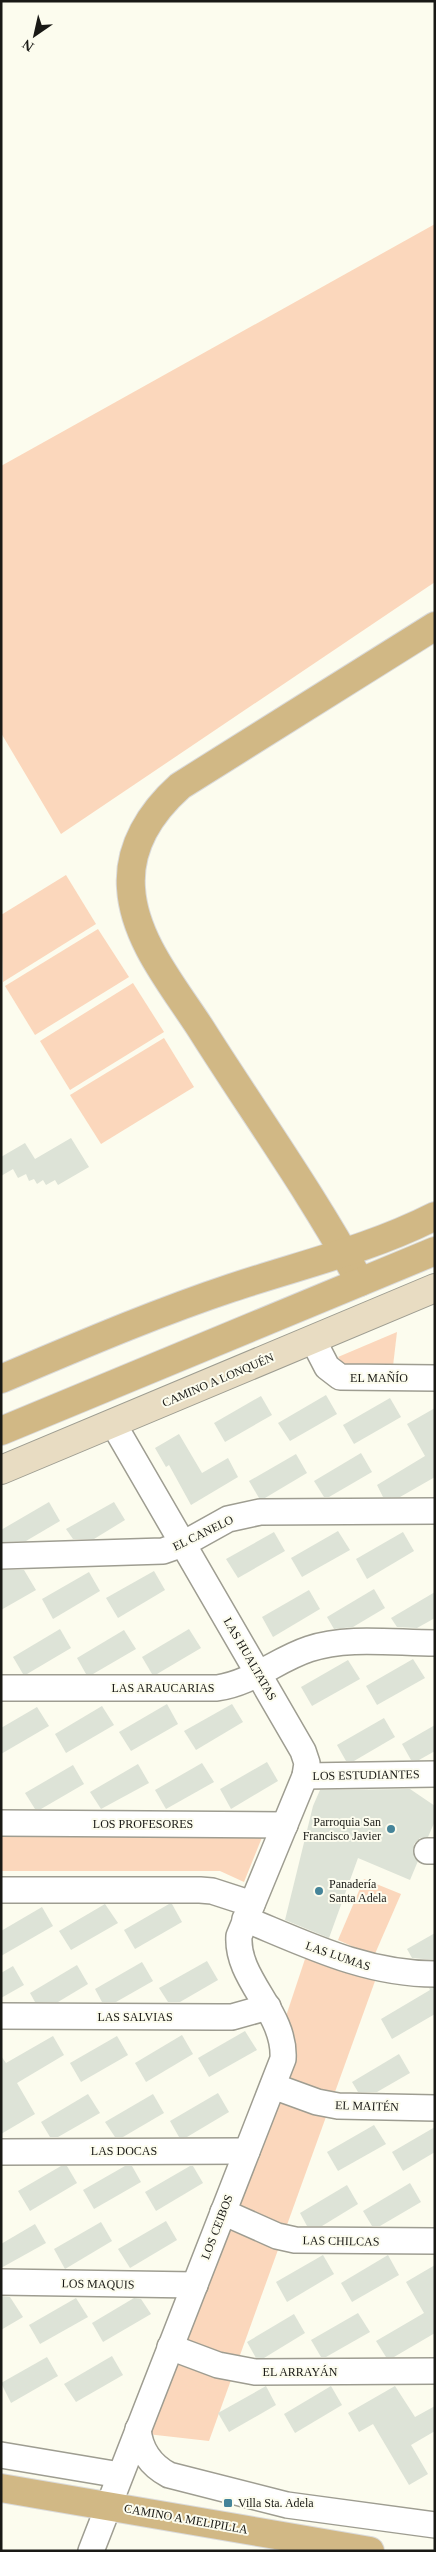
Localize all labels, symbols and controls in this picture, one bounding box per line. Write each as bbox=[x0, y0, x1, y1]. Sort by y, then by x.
north arrow bbox=[10, 10, 60, 60]
text: N bbox=[20, 36, 36, 54]
street label: CAMINO A LONQUÉN bbox=[160, 1350, 276, 1410]
street label: EL MAÑÍO bbox=[350, 1371, 408, 1385]
street label: EL CANELO bbox=[170, 1512, 236, 1554]
street label: LAS HUALTATAS bbox=[221, 1615, 279, 1703]
street label: LAS ARAUCARIAS bbox=[111, 1681, 215, 1695]
street label: LOS ESTUDIANTES bbox=[312, 1767, 420, 1783]
place label: Parroquia San Francisco Javier bbox=[303, 1815, 381, 1843]
street label: LOS PROFESORES bbox=[93, 1817, 193, 1831]
marker: Parroquia San Francisco Javier bbox=[385, 1823, 397, 1835]
place label: Panadería Santa Adela bbox=[329, 1877, 387, 1905]
marker: Panadería Santa Adela bbox=[313, 1885, 325, 1897]
street label: LAS LUMAS bbox=[304, 1938, 372, 1974]
street label: LAS SALVIAS bbox=[97, 2010, 173, 2024]
street label: EL MAITÉN bbox=[335, 2098, 399, 2114]
street label: LAS DOCAS bbox=[91, 2144, 157, 2158]
street label: LOS CEIBOS bbox=[198, 2193, 236, 2261]
street label: LAS CHILCAS bbox=[302, 2233, 380, 2249]
street label: LOS MAQUIS bbox=[61, 2276, 135, 2292]
street label: EL ARRAYÁN bbox=[263, 2365, 338, 2379]
place label: Villa Sta. Adela bbox=[238, 2496, 314, 2510]
marker: Villa Sta. Adela bbox=[222, 2497, 234, 2509]
street label: CAMINO A MELIPILLA bbox=[123, 2501, 249, 2537]

